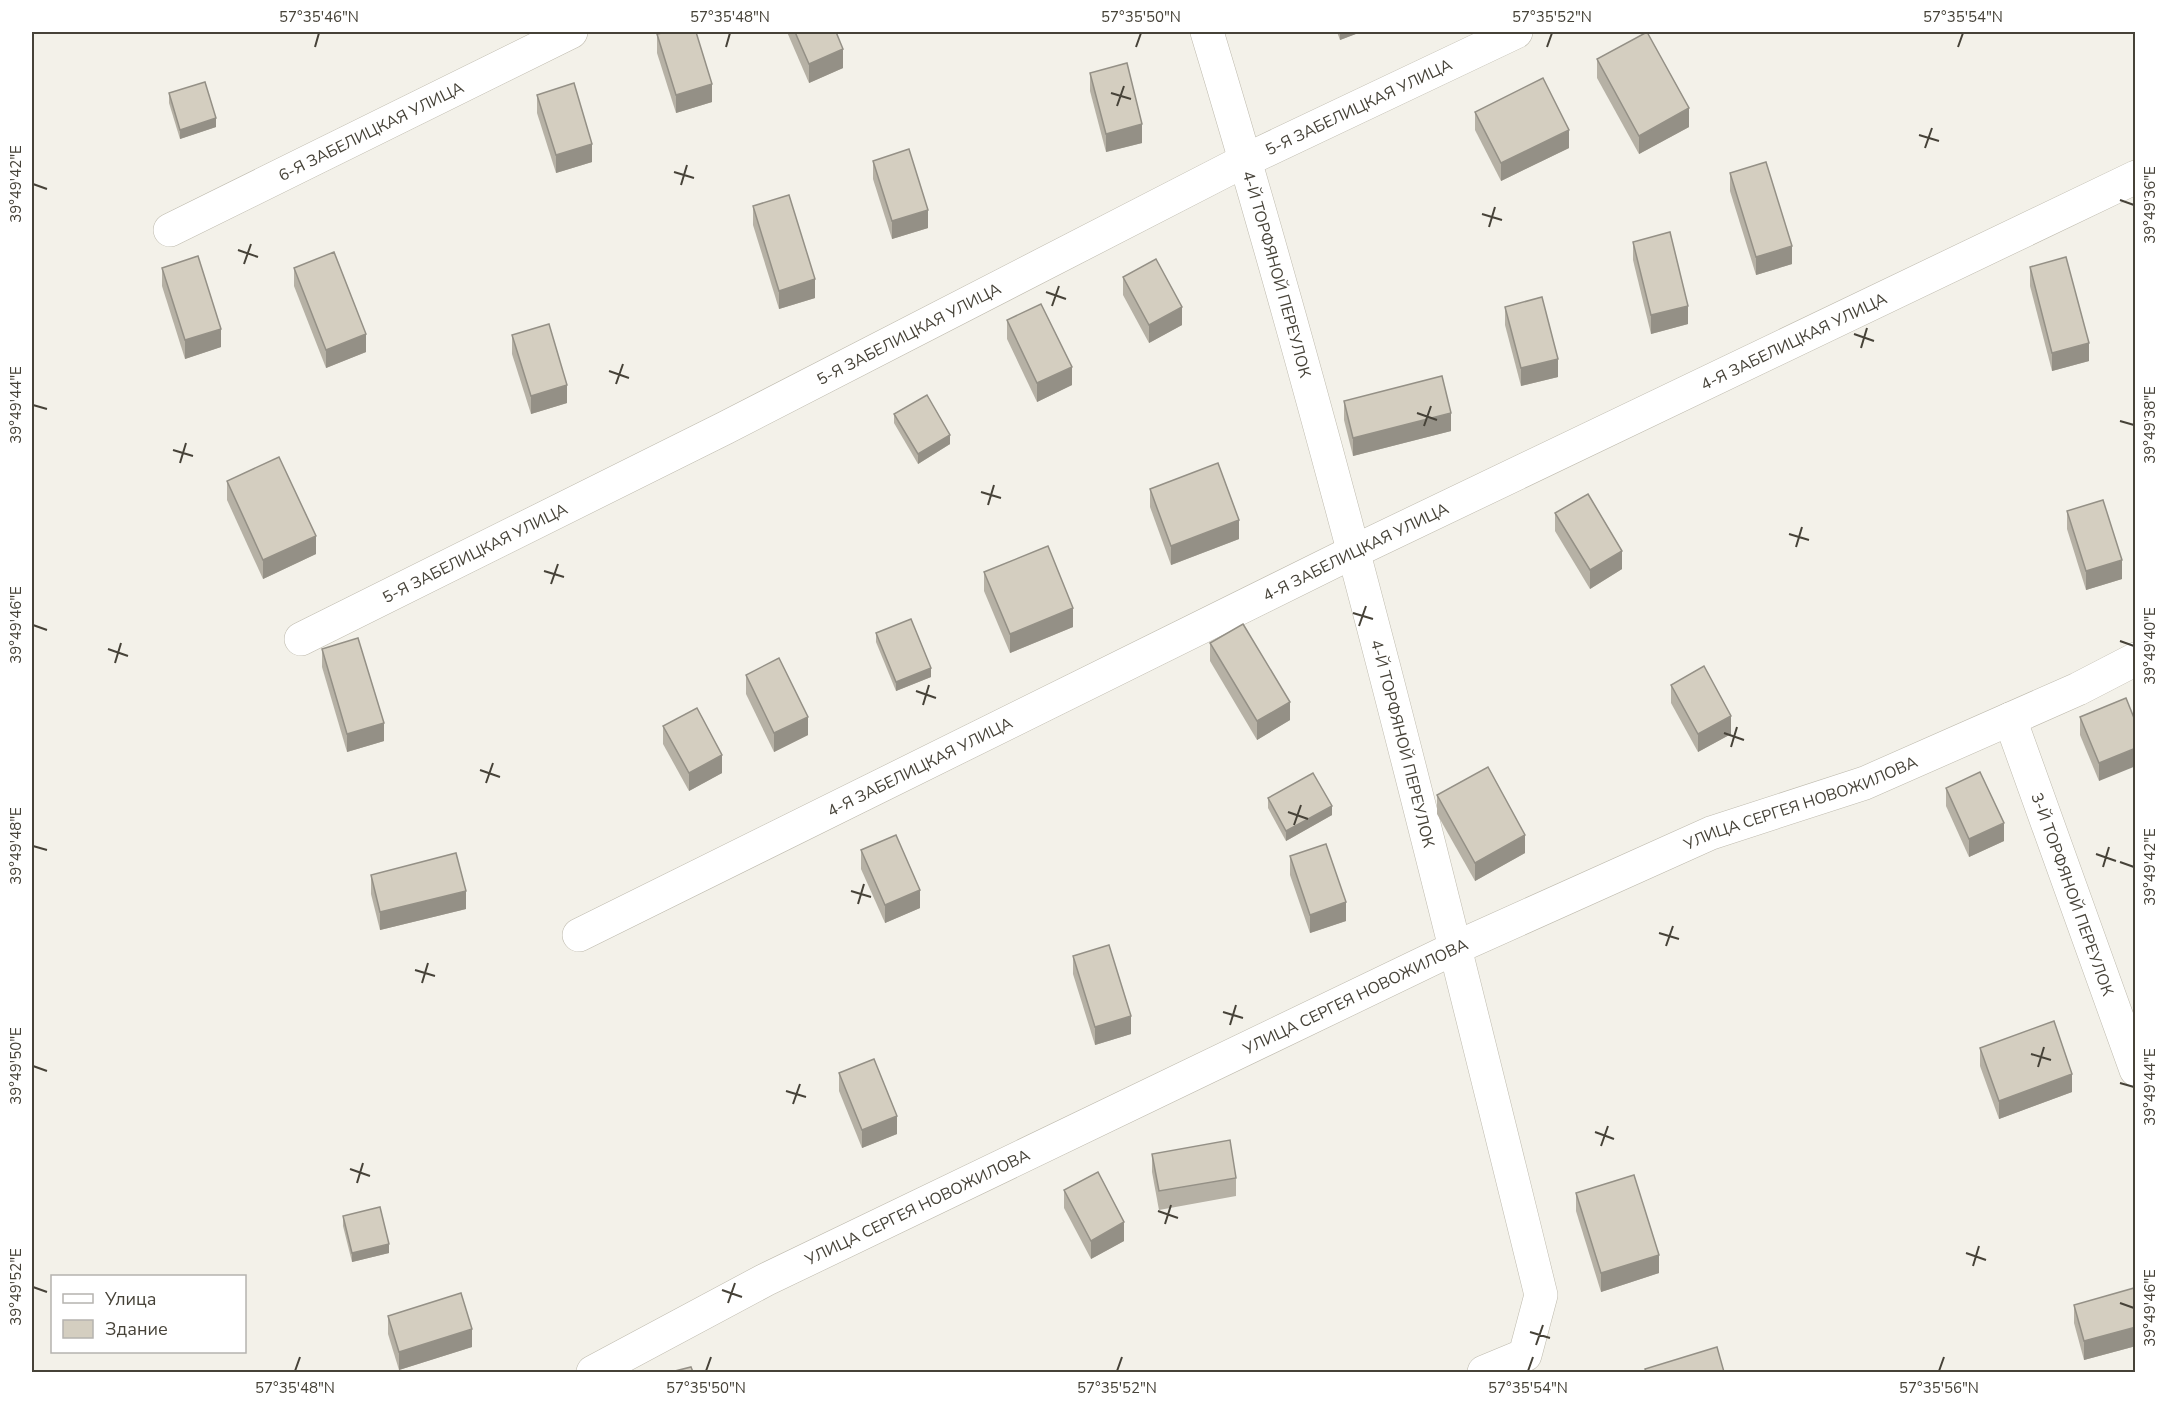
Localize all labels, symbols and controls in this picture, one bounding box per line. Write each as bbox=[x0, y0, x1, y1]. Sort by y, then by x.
text: 57°35'46"N bbox=[279, 7, 359, 27]
text: 57°35'48"N bbox=[690, 7, 770, 27]
text: 57°35'50"N bbox=[1101, 7, 1181, 27]
text: 57°35'52"N bbox=[1512, 7, 1592, 27]
text: 57°35'54"N bbox=[1923, 7, 2003, 27]
street label: 5-Я ЗАБЕЛИЦКАЯ УЛИЦА bbox=[1262, 54, 1456, 161]
street label: 6-Я ЗАБЕЛИЦКАЯ УЛИЦА bbox=[275, 77, 468, 187]
text: 39°49'42"E bbox=[6, 145, 26, 223]
text: 39°49'36"E bbox=[2140, 166, 2160, 244]
street label: 4-Й ТОРФЯНОЙ ПЕРЕУЛОК bbox=[1237, 168, 1316, 381]
street label: 5-Я ЗАБЕЛИЦКАЯ УЛИЦА bbox=[813, 278, 1005, 391]
street label: 4-Я ЗАБЕЛИЦКАЯ УЛИЦА bbox=[1697, 288, 1891, 396]
text: 39°49'44"E bbox=[6, 366, 26, 444]
text: 39°49'38"E bbox=[2140, 386, 2160, 464]
street label: 5-Я ЗАБЕЛИЦКАЯ УЛИЦА bbox=[379, 498, 572, 609]
street label: 4-Я ЗАБЕЛИЦКАЯ УЛИЦА bbox=[1259, 498, 1453, 607]
text: 39°49'46"E bbox=[6, 586, 26, 664]
text: 39°49'40"E bbox=[2140, 607, 2160, 685]
street label: 4-Й ТОРФЯНОЙ ПЕРЕУЛОК bbox=[1365, 637, 1440, 851]
street label: 4-Я ЗАБЕЛИЦКАЯ УЛИЦА bbox=[824, 712, 1017, 822]
street label: УЛИЦА СЕРГЕЯ НОВОЖИЛОВА bbox=[1680, 751, 1922, 856]
street label: 3-Й ТОРФЯНОЙ ПЕРЕУЛОК bbox=[2025, 790, 2119, 1000]
text: 39°49'48"E bbox=[6, 807, 26, 885]
text: 39°49'42"E bbox=[2140, 828, 2160, 906]
street label: УЛИЦА СЕРГЕЯ НОВОЖИЛОВА bbox=[1239, 934, 1472, 1061]
text: 39°49'50"E bbox=[6, 1027, 26, 1105]
text: 39°49'44"E bbox=[2140, 1048, 2160, 1126]
street label: УЛИЦА СЕРГЕЯ НОВОЖИЛОВА bbox=[801, 1144, 1034, 1272]
text: 39°49'52"E bbox=[6, 1248, 26, 1326]
text: 39°49'46"E bbox=[2140, 1269, 2160, 1347]
legend bbox=[51, 1275, 246, 1353]
text: Улица bbox=[104, 1287, 156, 1311]
text: Здание bbox=[105, 1317, 168, 1341]
text: 57°35'48"N bbox=[255, 1378, 335, 1398]
text: 57°35'50"N bbox=[666, 1378, 746, 1398]
text: 57°35'52"N bbox=[1077, 1378, 1157, 1398]
text: 57°35'54"N bbox=[1488, 1378, 1568, 1398]
text: 57°35'56"N bbox=[1899, 1378, 1979, 1398]

